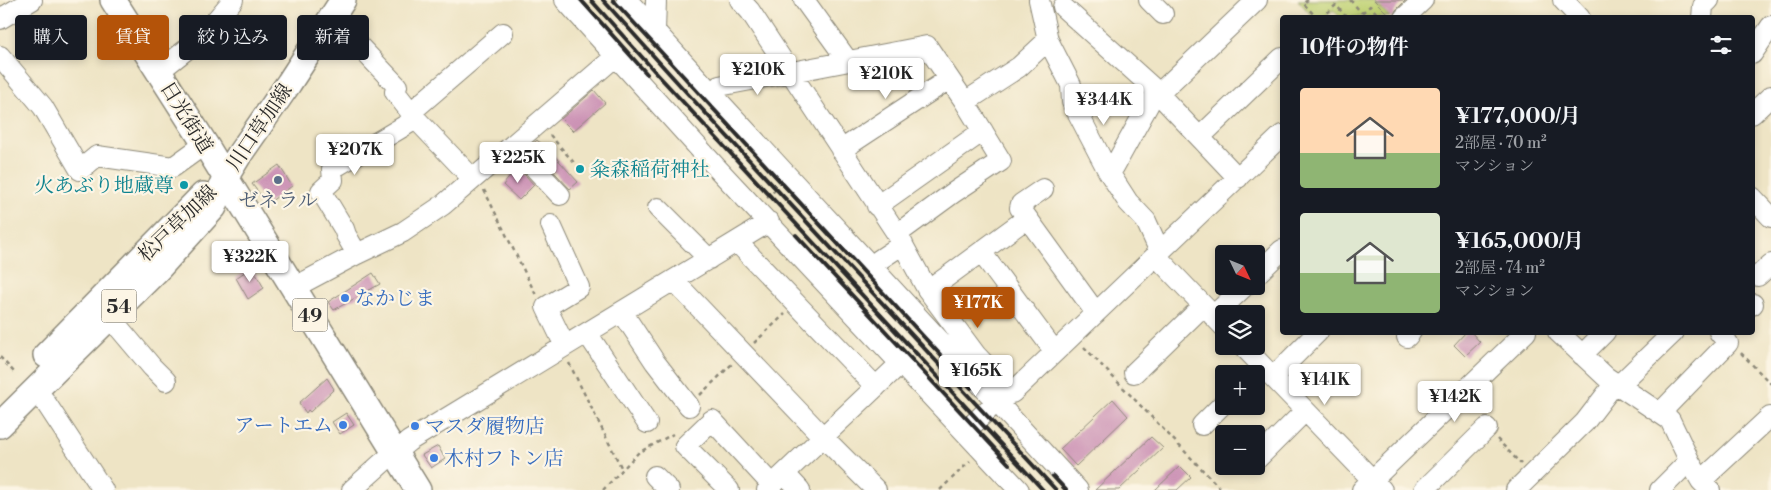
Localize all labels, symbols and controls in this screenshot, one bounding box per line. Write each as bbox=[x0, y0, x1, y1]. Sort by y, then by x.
chip: 購入 bbox=[15, 15, 87, 60]
chip: 賃貸 bbox=[97, 15, 169, 60]
chip: 絞り込み bbox=[179, 15, 287, 60]
chip: 新着 bbox=[297, 15, 369, 60]
icon: filters bbox=[1707, 31, 1735, 59]
text: 10件の物件 bbox=[1300, 35, 1409, 61]
pin: ¥210K bbox=[723, 54, 793, 96]
pin: ¥210K bbox=[851, 58, 921, 100]
text: ¥210K bbox=[731, 60, 785, 80]
text: ¥210K bbox=[859, 64, 913, 84]
street label: 日光街道 bbox=[154, 77, 218, 158]
street label: 川口草加線 bbox=[222, 79, 299, 176]
pin: ¥344K bbox=[1069, 84, 1139, 126]
text: ¥344K bbox=[1076, 90, 1132, 110]
text: ¥177,000/月 bbox=[1455, 104, 1581, 130]
icon: home bbox=[1340, 108, 1400, 168]
text: 2部屋 · 70 m² bbox=[1455, 133, 1547, 153]
pin: ¥207K bbox=[320, 134, 390, 176]
text: ¥207K bbox=[327, 140, 383, 160]
pin: ¥225K bbox=[483, 142, 553, 184]
text: ¥225K bbox=[490, 148, 546, 168]
text: マンション bbox=[1455, 156, 1534, 176]
place label: 粂森稲荷神社 bbox=[590, 158, 710, 183]
marker: 粂森稲荷神社 bbox=[574, 163, 586, 175]
place label: 火あぶり地蔵尊 bbox=[34, 174, 174, 199]
marker: ゼネラル bbox=[272, 174, 284, 186]
marker: 火あぶり地蔵尊 bbox=[178, 179, 190, 191]
street label: 松戸草加線 bbox=[133, 180, 223, 268]
place label: ゼネラル bbox=[238, 189, 318, 214]
text: ¥165,000/月 bbox=[1455, 229, 1584, 255]
icon: home bbox=[1340, 233, 1400, 293]
pin: ¥322K bbox=[215, 240, 285, 283]
north arrow bbox=[1215, 245, 1265, 295]
map controls bbox=[1215, 245, 1265, 475]
text: ¥322K bbox=[223, 247, 277, 267]
text: 2部屋 · 74 m² bbox=[1455, 258, 1545, 278]
text: マンション bbox=[1455, 281, 1534, 301]
pin: ¥177K bbox=[943, 286, 1013, 329]
place label: なかじま bbox=[355, 287, 435, 312]
road number: 54 bbox=[102, 290, 136, 322]
marker: なかじま bbox=[339, 292, 351, 304]
text: ¥177K bbox=[953, 293, 1003, 313]
road number: 49 bbox=[292, 298, 328, 332]
button: layers bbox=[1215, 305, 1265, 355]
pin: ¥165K bbox=[941, 354, 1011, 397]
text: ¥165K bbox=[950, 361, 1002, 381]
pin: ¥141K bbox=[1290, 364, 1360, 406]
button: + bbox=[1215, 365, 1265, 415]
text: ¥141K bbox=[1300, 370, 1350, 390]
pin: ¥142K bbox=[1420, 380, 1490, 423]
text: ¥142K bbox=[1429, 387, 1481, 407]
place label: アートエム bbox=[234, 414, 333, 439]
place label: マスダ履物店 bbox=[425, 415, 545, 440]
marker: アートエム bbox=[337, 419, 349, 431]
marker: マスダ履物店 bbox=[409, 420, 421, 432]
button: − bbox=[1215, 425, 1265, 475]
place label: 木村フトン店 bbox=[444, 447, 564, 472]
marker: 木村フトン店 bbox=[428, 452, 440, 464]

